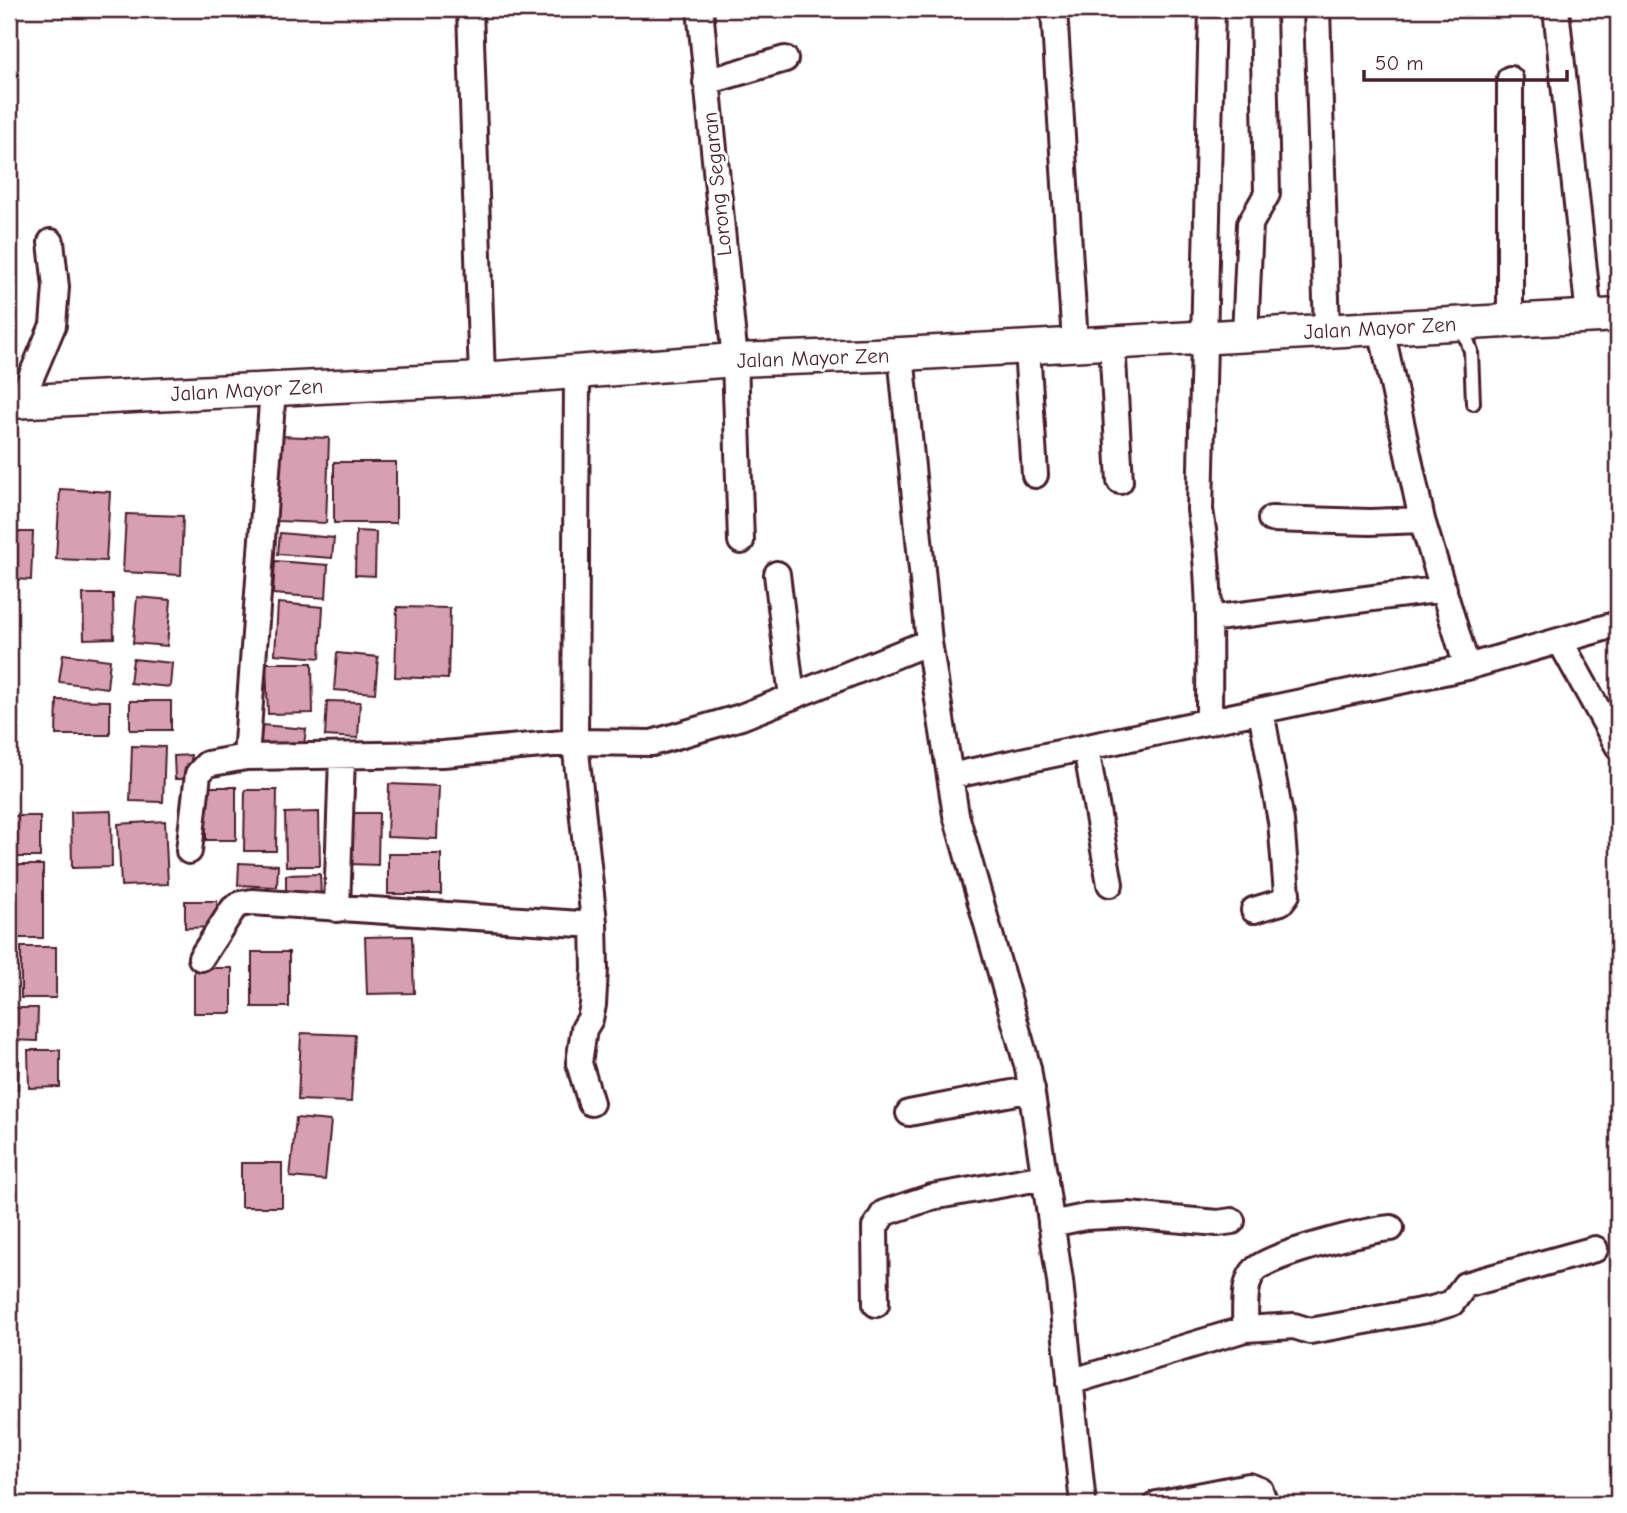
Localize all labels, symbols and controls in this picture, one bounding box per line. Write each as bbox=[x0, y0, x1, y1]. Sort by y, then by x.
scale bar bbox=[1364, 38, 1568, 82]
text: 50 m bbox=[1375, 51, 1424, 75]
street label: Lorong Segaran bbox=[698, 111, 736, 257]
street label: Jalan Mayor Zen bbox=[1303, 312, 1457, 344]
street label: Jalan Mayor Zen bbox=[736, 343, 890, 373]
street label: Jalan Mayor Zen bbox=[170, 374, 324, 406]

